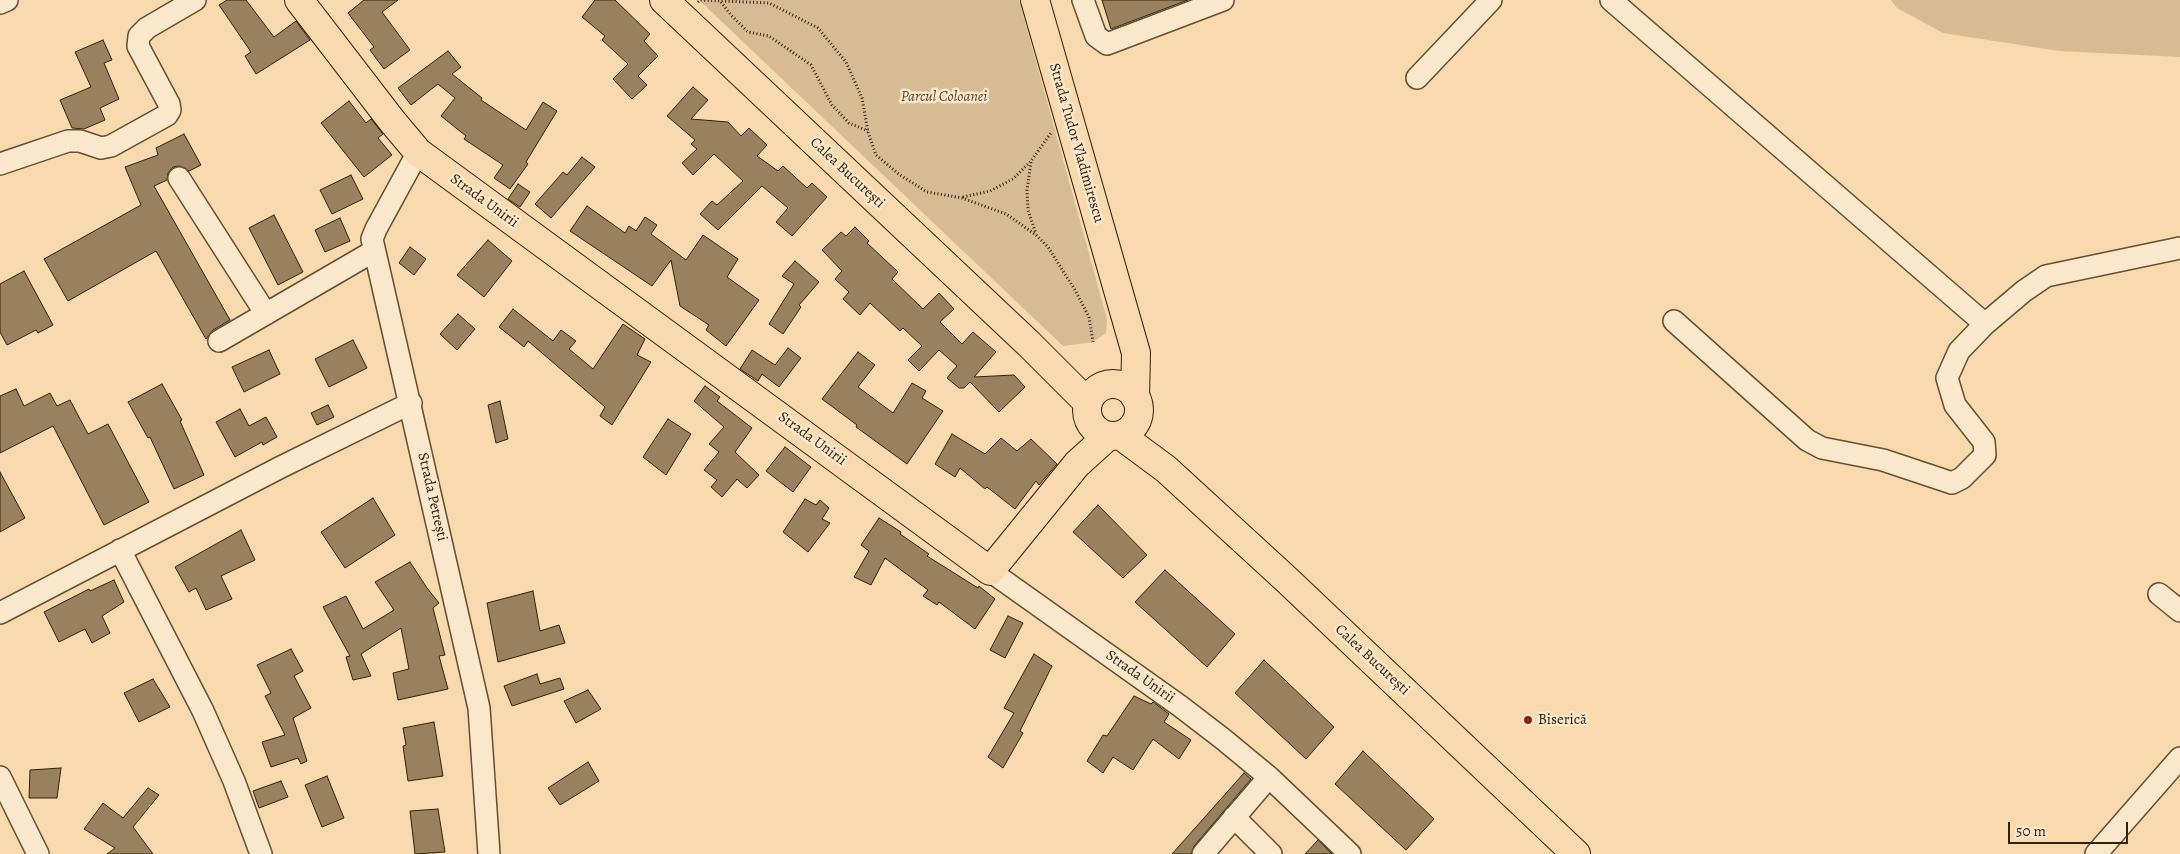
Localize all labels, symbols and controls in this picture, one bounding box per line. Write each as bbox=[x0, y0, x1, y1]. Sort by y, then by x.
street label: Strada Tudor Vladimirescu bbox=[1045, 61, 1107, 225]
park label: Parcul Coloanei bbox=[901, 88, 987, 106]
street label: Calea București bbox=[806, 134, 888, 212]
street label: Strada Unirii bbox=[446, 170, 522, 232]
street label: Strada Unirii bbox=[774, 408, 850, 470]
street label: Strada Petrești bbox=[413, 451, 451, 543]
street label: Calea București bbox=[1331, 621, 1413, 699]
street label: Strada Unirii bbox=[1102, 647, 1178, 707]
place label: Biserică bbox=[1538, 711, 1587, 729]
marker: Biserică bbox=[1522, 714, 1534, 726]
scale bar bbox=[2010, 812, 2130, 844]
text: 50 m bbox=[2016, 821, 2046, 841]

